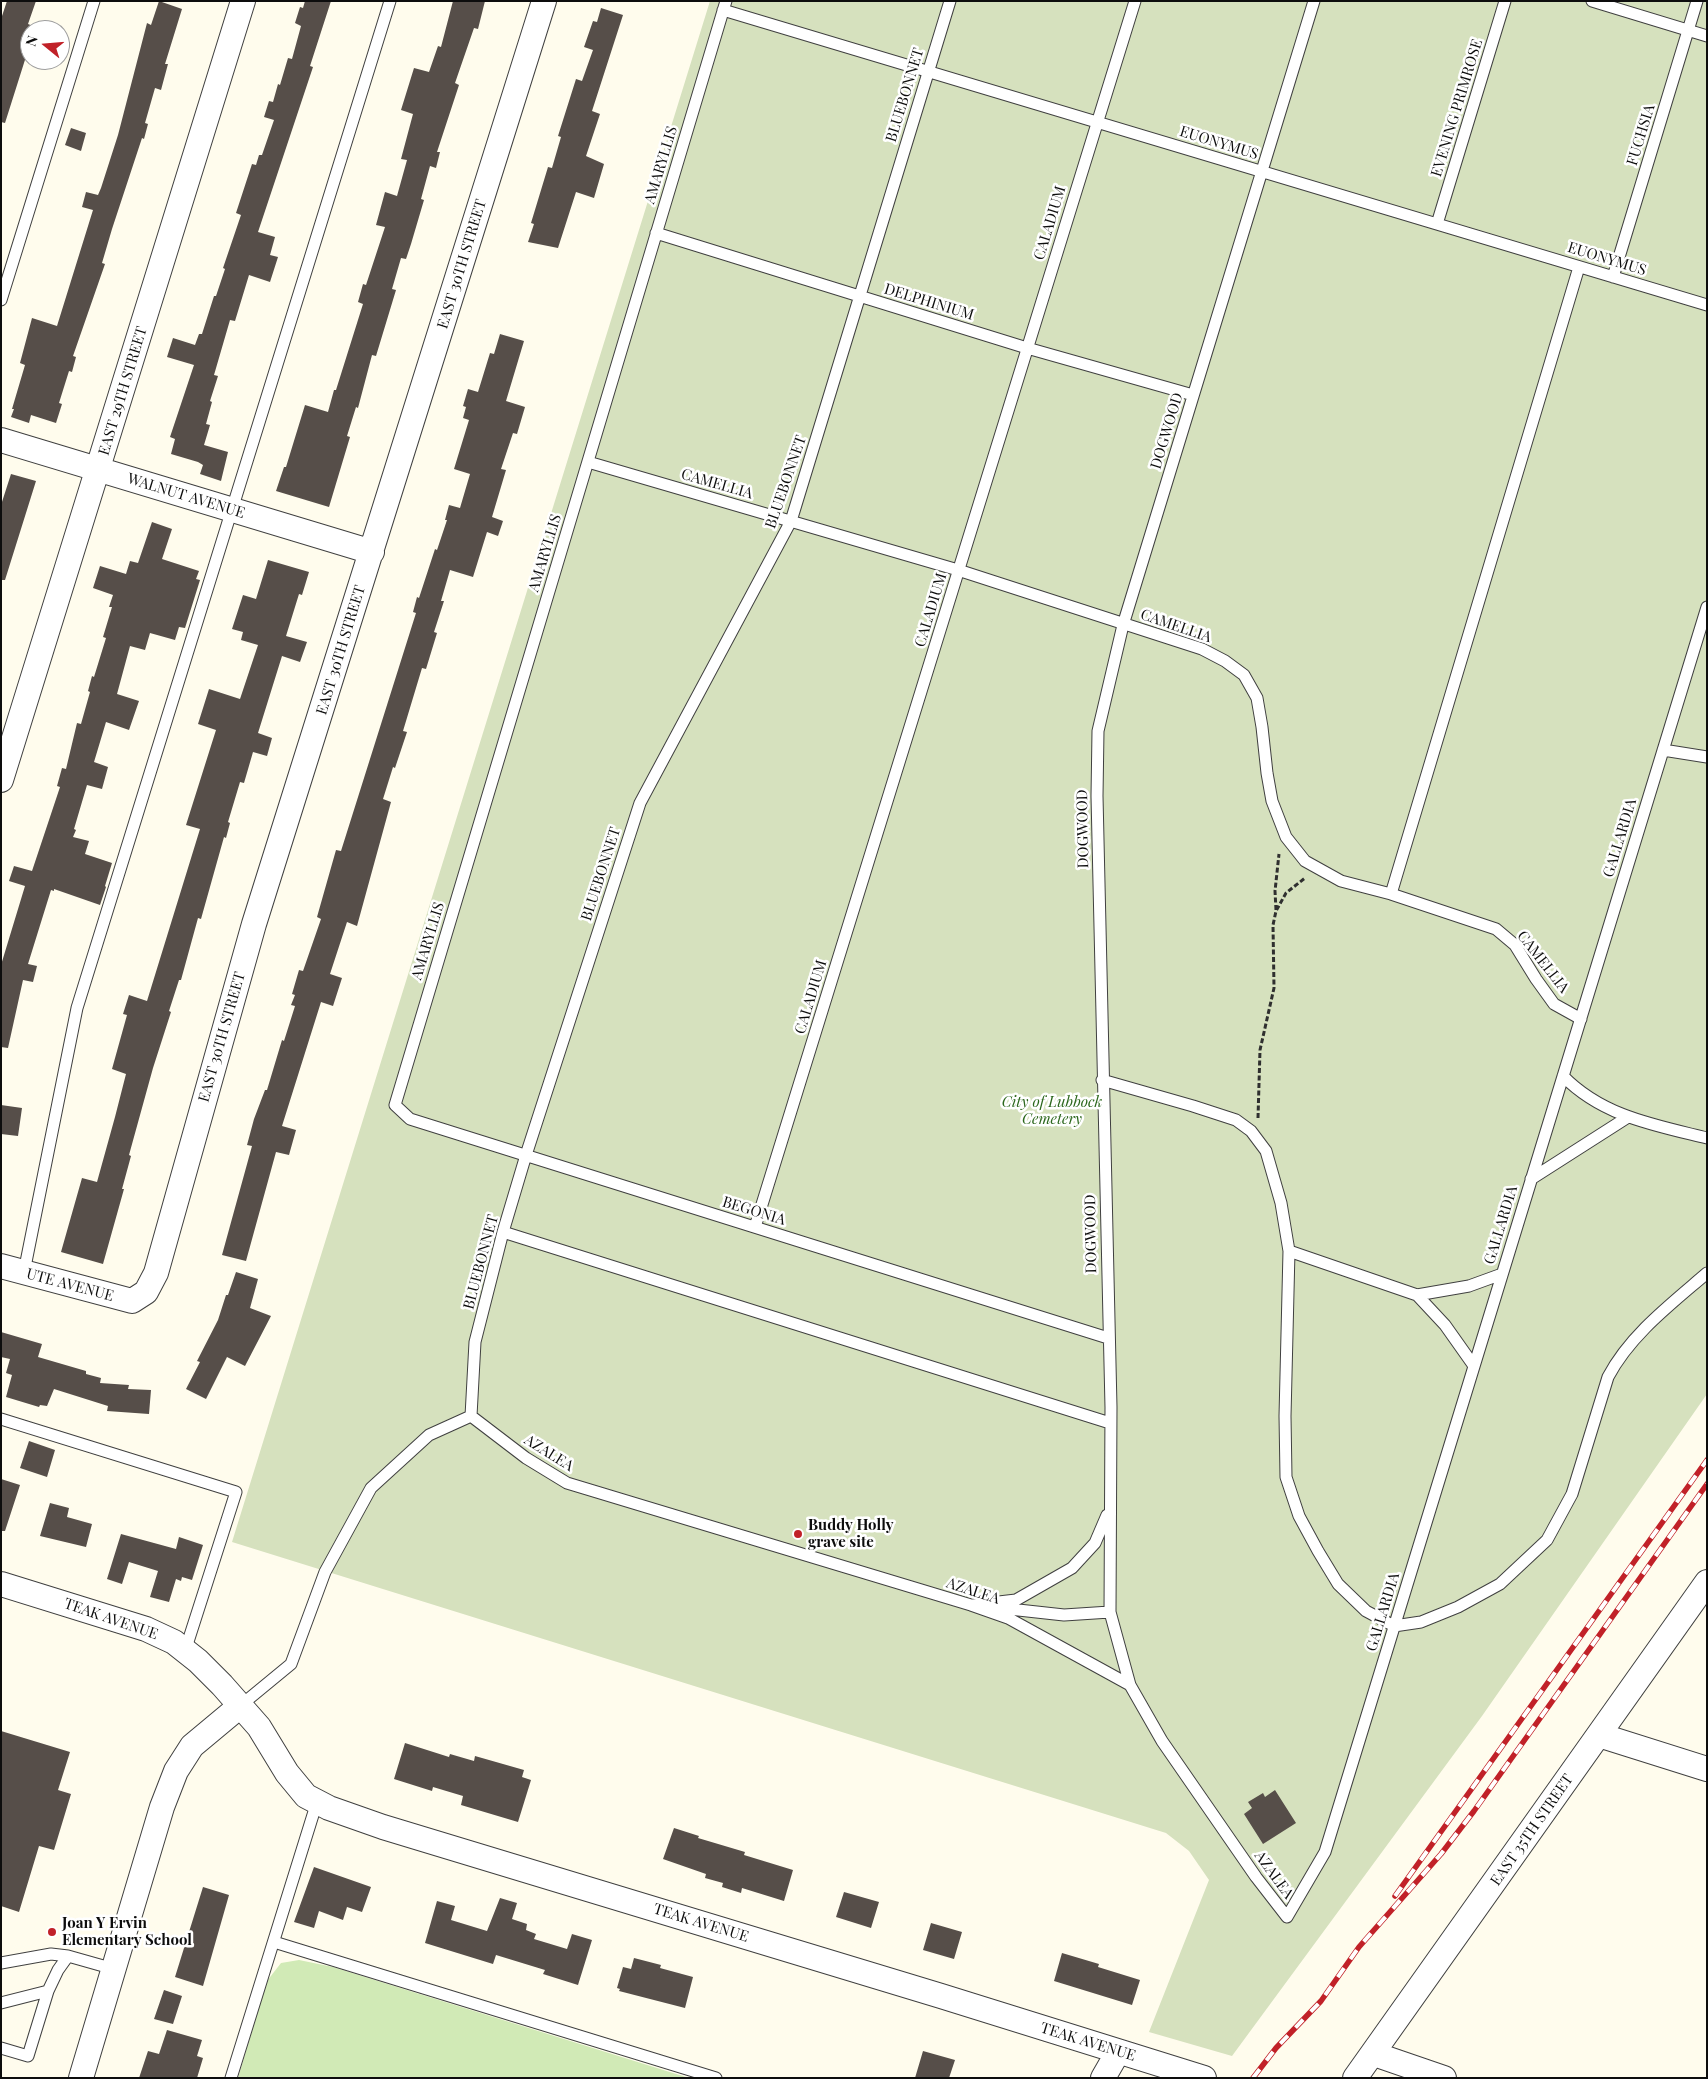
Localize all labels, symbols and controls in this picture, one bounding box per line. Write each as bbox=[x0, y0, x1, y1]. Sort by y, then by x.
north arrow bbox=[20, 20, 70, 70]
text: N bbox=[21, 33, 42, 48]
street label: EVENING PRIMROSE bbox=[1428, 37, 1486, 179]
street label: BLUEBONNET bbox=[882, 46, 928, 144]
street label: FUCHSIA bbox=[1623, 102, 1659, 168]
street label: EUONYMUS bbox=[1178, 123, 1260, 163]
street label: AMARYLLIS bbox=[641, 124, 681, 206]
street label: CALADIUM bbox=[1030, 184, 1070, 262]
street label: EAST 30TH STREET bbox=[434, 197, 490, 331]
street label: EUONYMUS bbox=[1566, 239, 1648, 279]
street label: DELPHINIUM bbox=[882, 280, 976, 324]
street label: EAST 29TH STREET bbox=[95, 324, 151, 458]
street label: DOGWOOD bbox=[1147, 391, 1187, 471]
street label: BLUEBONNET bbox=[762, 433, 810, 531]
street label: CAMELLIA bbox=[679, 465, 755, 503]
street label: WALNUT AVENUE bbox=[125, 470, 247, 522]
street label: AMARYLLIS bbox=[525, 512, 565, 594]
street label: CALADIUM bbox=[911, 571, 951, 649]
street label: EAST 30TH STREET bbox=[313, 583, 369, 717]
street label: CAMELLIA bbox=[1138, 605, 1214, 647]
street label: DOGWOOD bbox=[1073, 789, 1093, 869]
street label: GALLARDIA bbox=[1599, 796, 1641, 880]
street label: BLUEBONNET bbox=[577, 825, 625, 923]
street label: AMARYLLIS bbox=[408, 900, 448, 982]
street label: CAMELLIA bbox=[1513, 927, 1573, 997]
street label: CALADIUM bbox=[791, 958, 831, 1036]
street label: EAST 30TH STREET bbox=[195, 970, 249, 1104]
park label: City of Lubbock Cemetery bbox=[1002, 1093, 1102, 1128]
street label: GALLARDIA bbox=[1480, 1183, 1522, 1267]
street label: BEGONIA bbox=[720, 1193, 788, 1229]
street label: DOGWOOD bbox=[1081, 1194, 1101, 1274]
street label: BLUEBONNET bbox=[460, 1213, 502, 1311]
street label: UTE AVENUE bbox=[24, 1265, 116, 1305]
street label: AZALEA bbox=[521, 1431, 577, 1475]
place label: Buddy Holly grave site bbox=[808, 1516, 894, 1551]
marker: Buddy Holly grave site bbox=[792, 1528, 804, 1540]
street label: GALLARDIA bbox=[1362, 1570, 1404, 1654]
street label: AZALEA bbox=[944, 1574, 1002, 1608]
street label: TEAK AVENUE bbox=[62, 1594, 160, 1644]
street label: EAST 35TH STREET bbox=[1487, 1771, 1577, 1889]
street label: AZALEA bbox=[1251, 1847, 1297, 1903]
street label: TEAK AVENUE bbox=[651, 1900, 751, 1946]
place label: Joan Y Ervin Elementary School bbox=[62, 1914, 192, 1949]
marker: Joan Y Ervin Elementary School bbox=[46, 1926, 58, 1938]
street label: TEAK AVENUE bbox=[1038, 2019, 1138, 2065]

